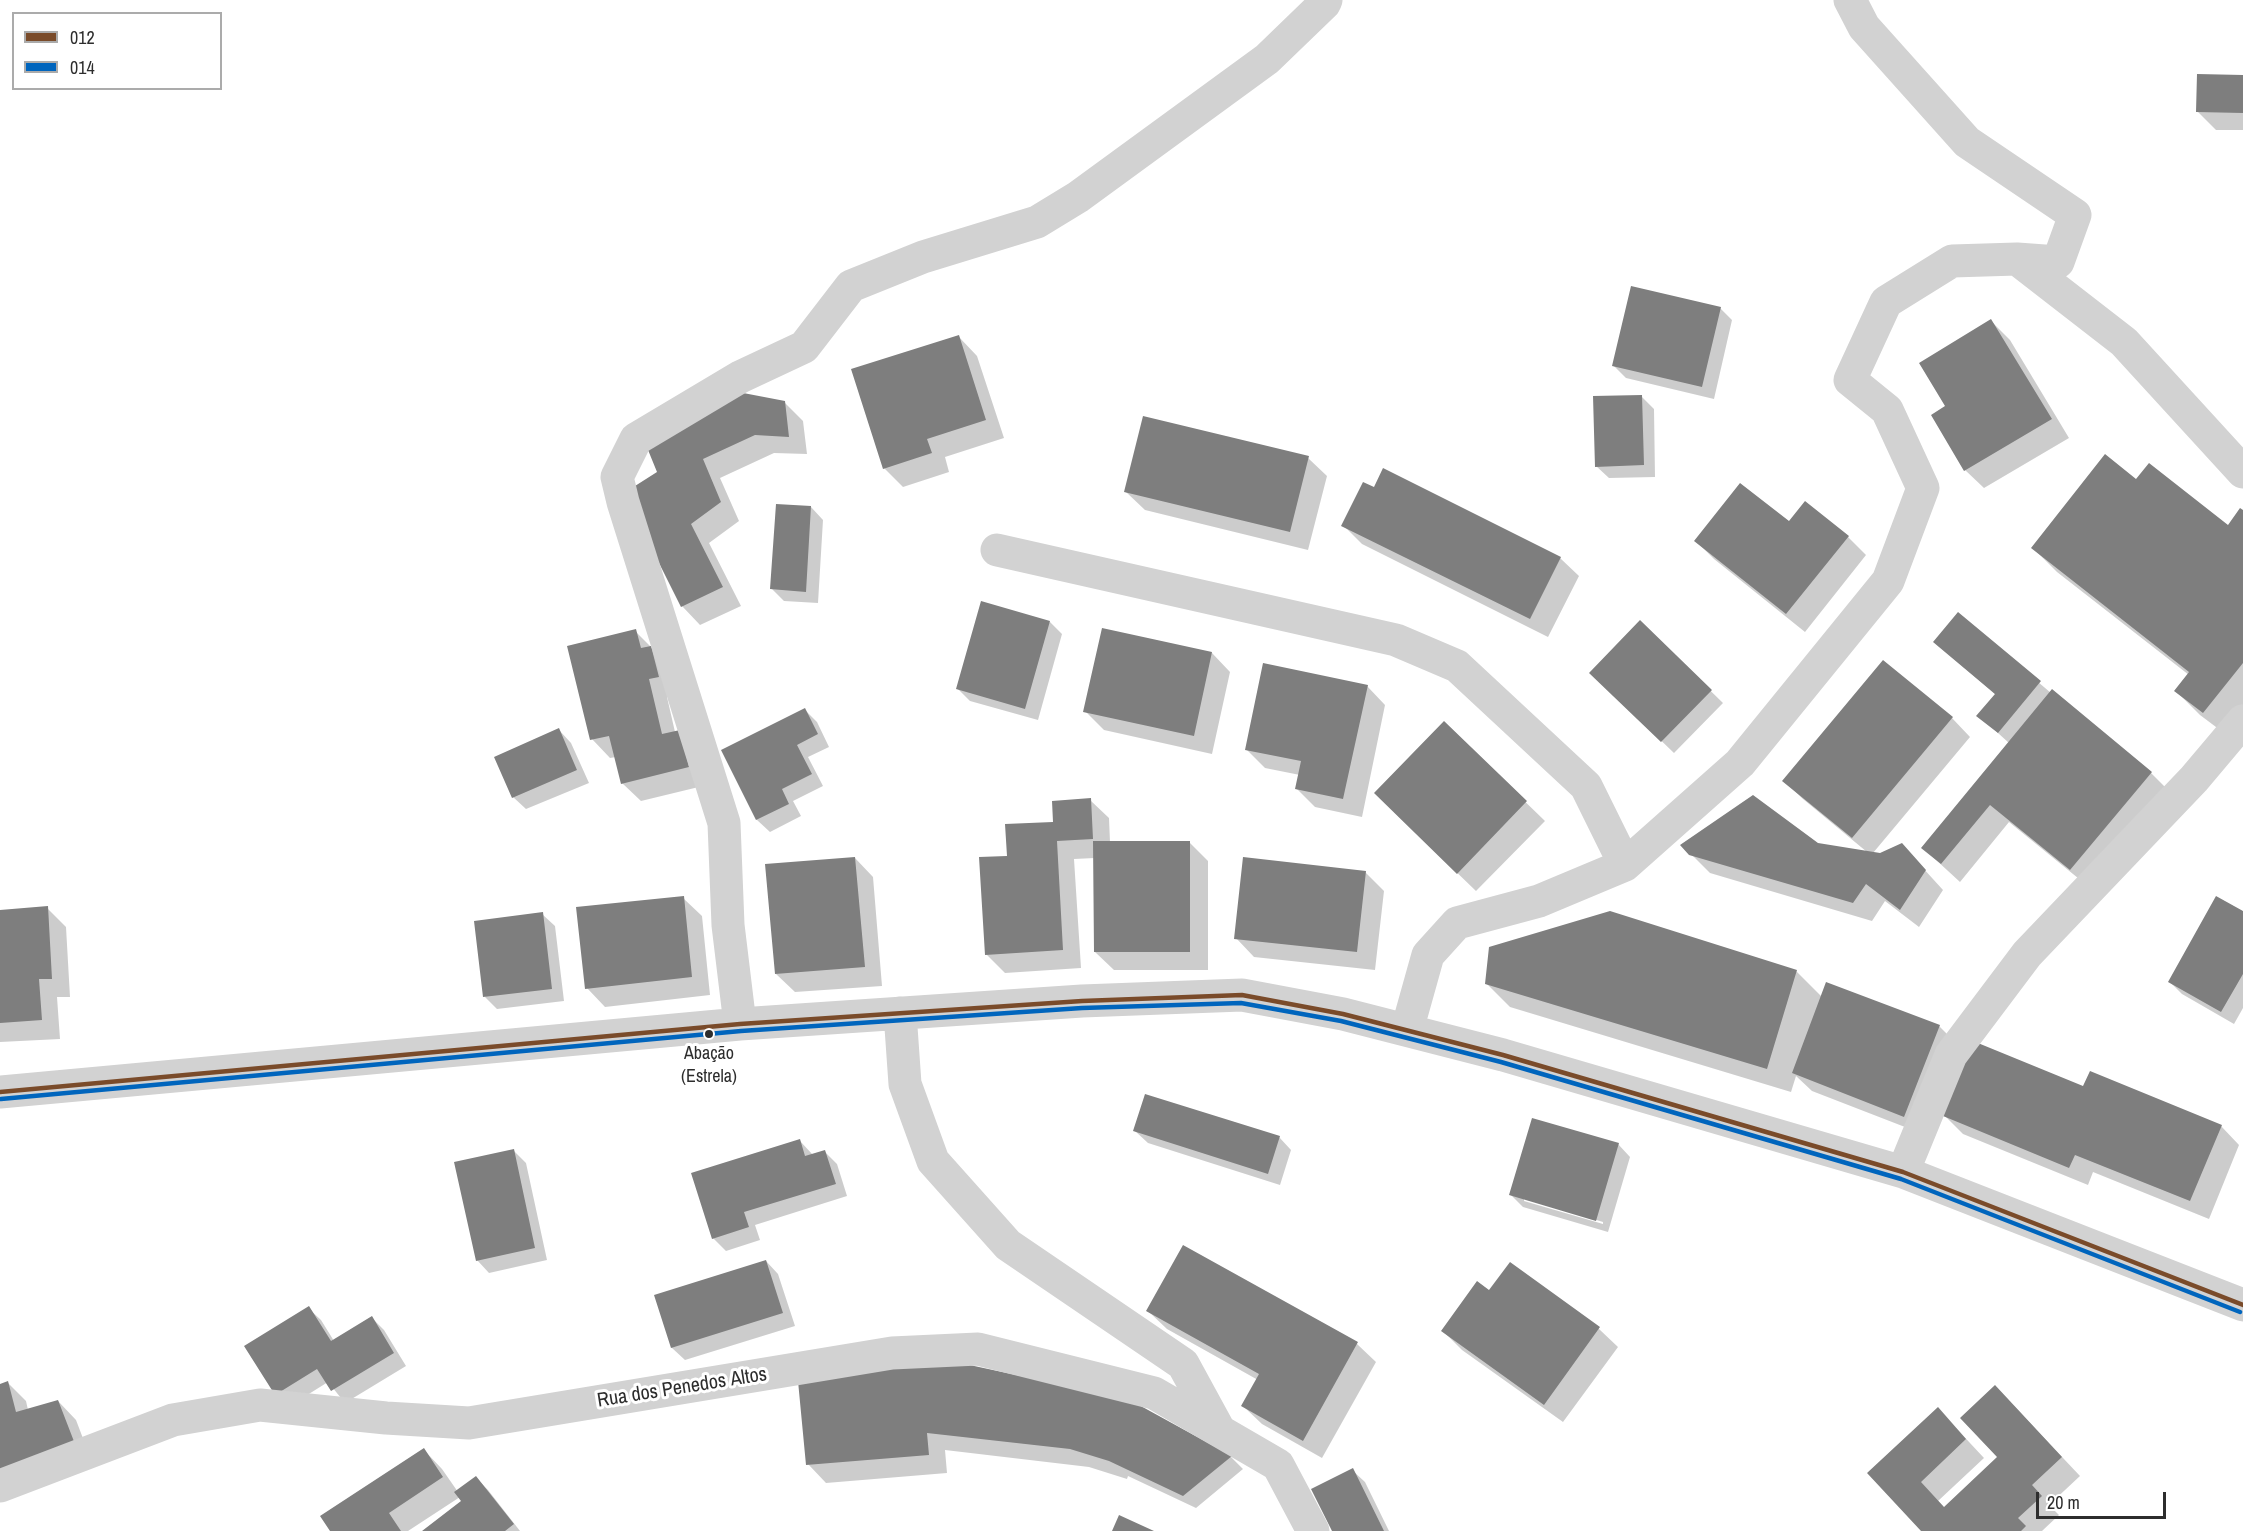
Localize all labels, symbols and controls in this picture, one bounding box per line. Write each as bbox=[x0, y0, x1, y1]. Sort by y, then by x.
legend bbox=[12, 12, 222, 90]
text: 012 bbox=[70, 25, 95, 50]
text: 014 bbox=[70, 55, 95, 80]
marker: Abação (Estrela) bbox=[703, 1028, 715, 1040]
place label: Abação (Estrela) bbox=[681, 1043, 737, 1086]
street label: Rua dos Penedos Altos bbox=[595, 1363, 769, 1413]
scale bar bbox=[2039, 1480, 2170, 1518]
text: 20 m bbox=[2047, 1490, 2080, 1515]

